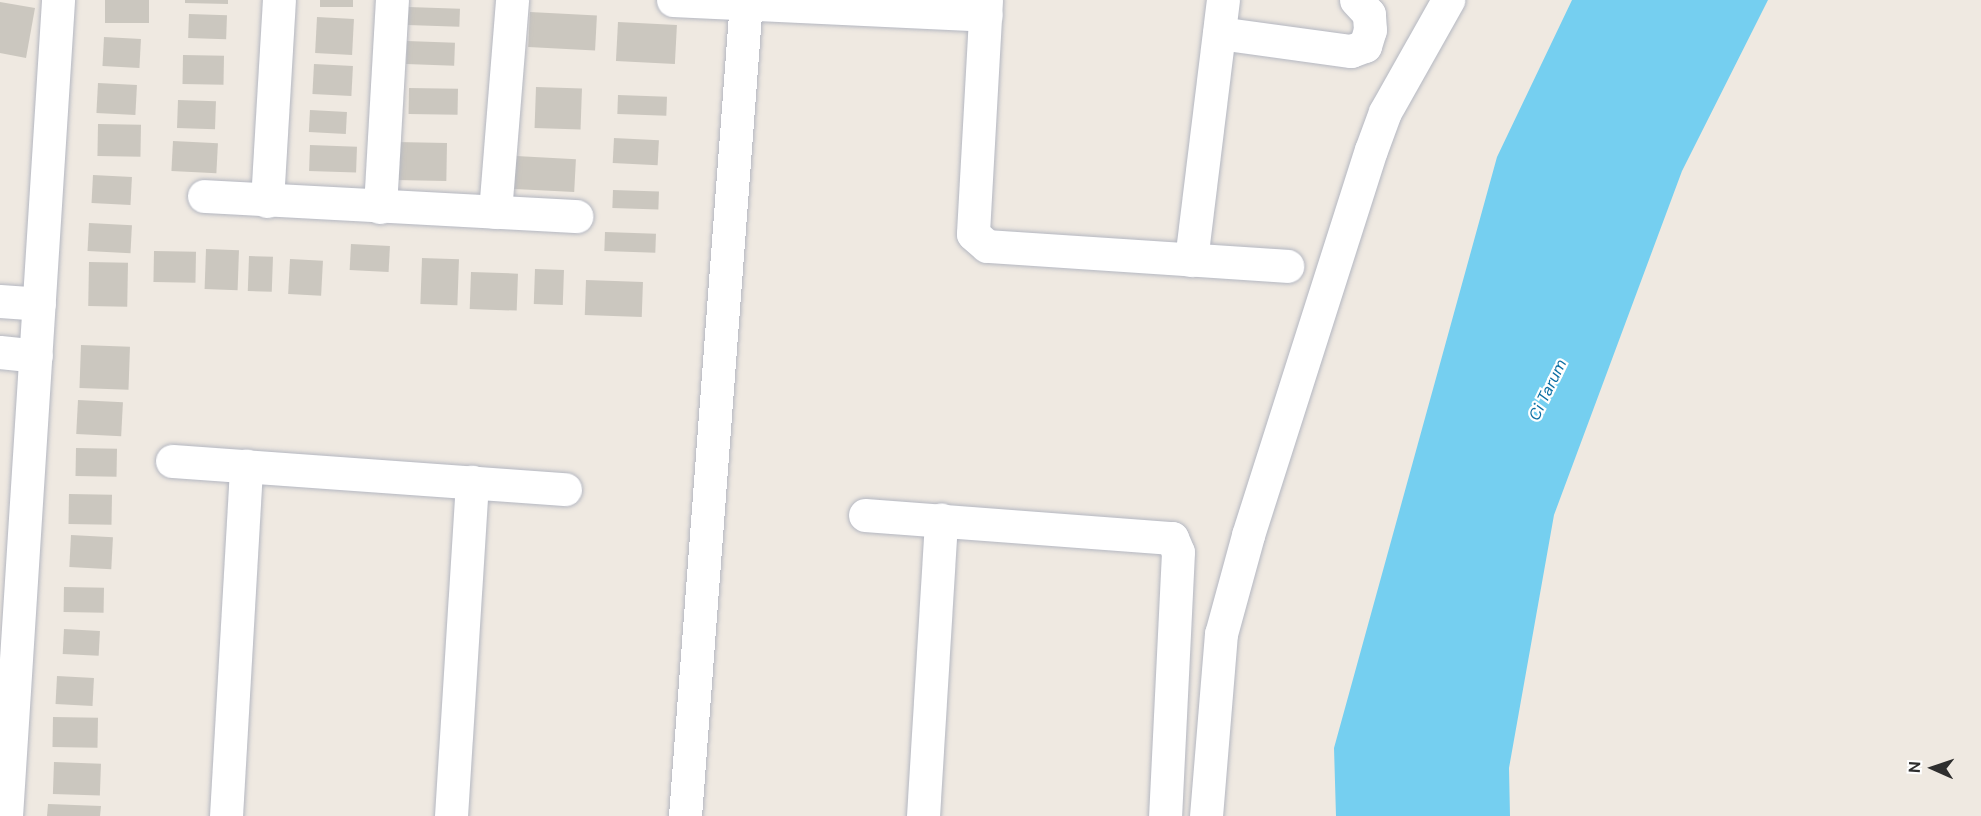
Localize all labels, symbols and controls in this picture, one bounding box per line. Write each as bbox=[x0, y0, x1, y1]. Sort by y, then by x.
water label: Ci Tarum bbox=[1525, 356, 1571, 424]
north arrow bbox=[1903, 738, 1963, 798]
text: N bbox=[1904, 761, 1925, 773]

